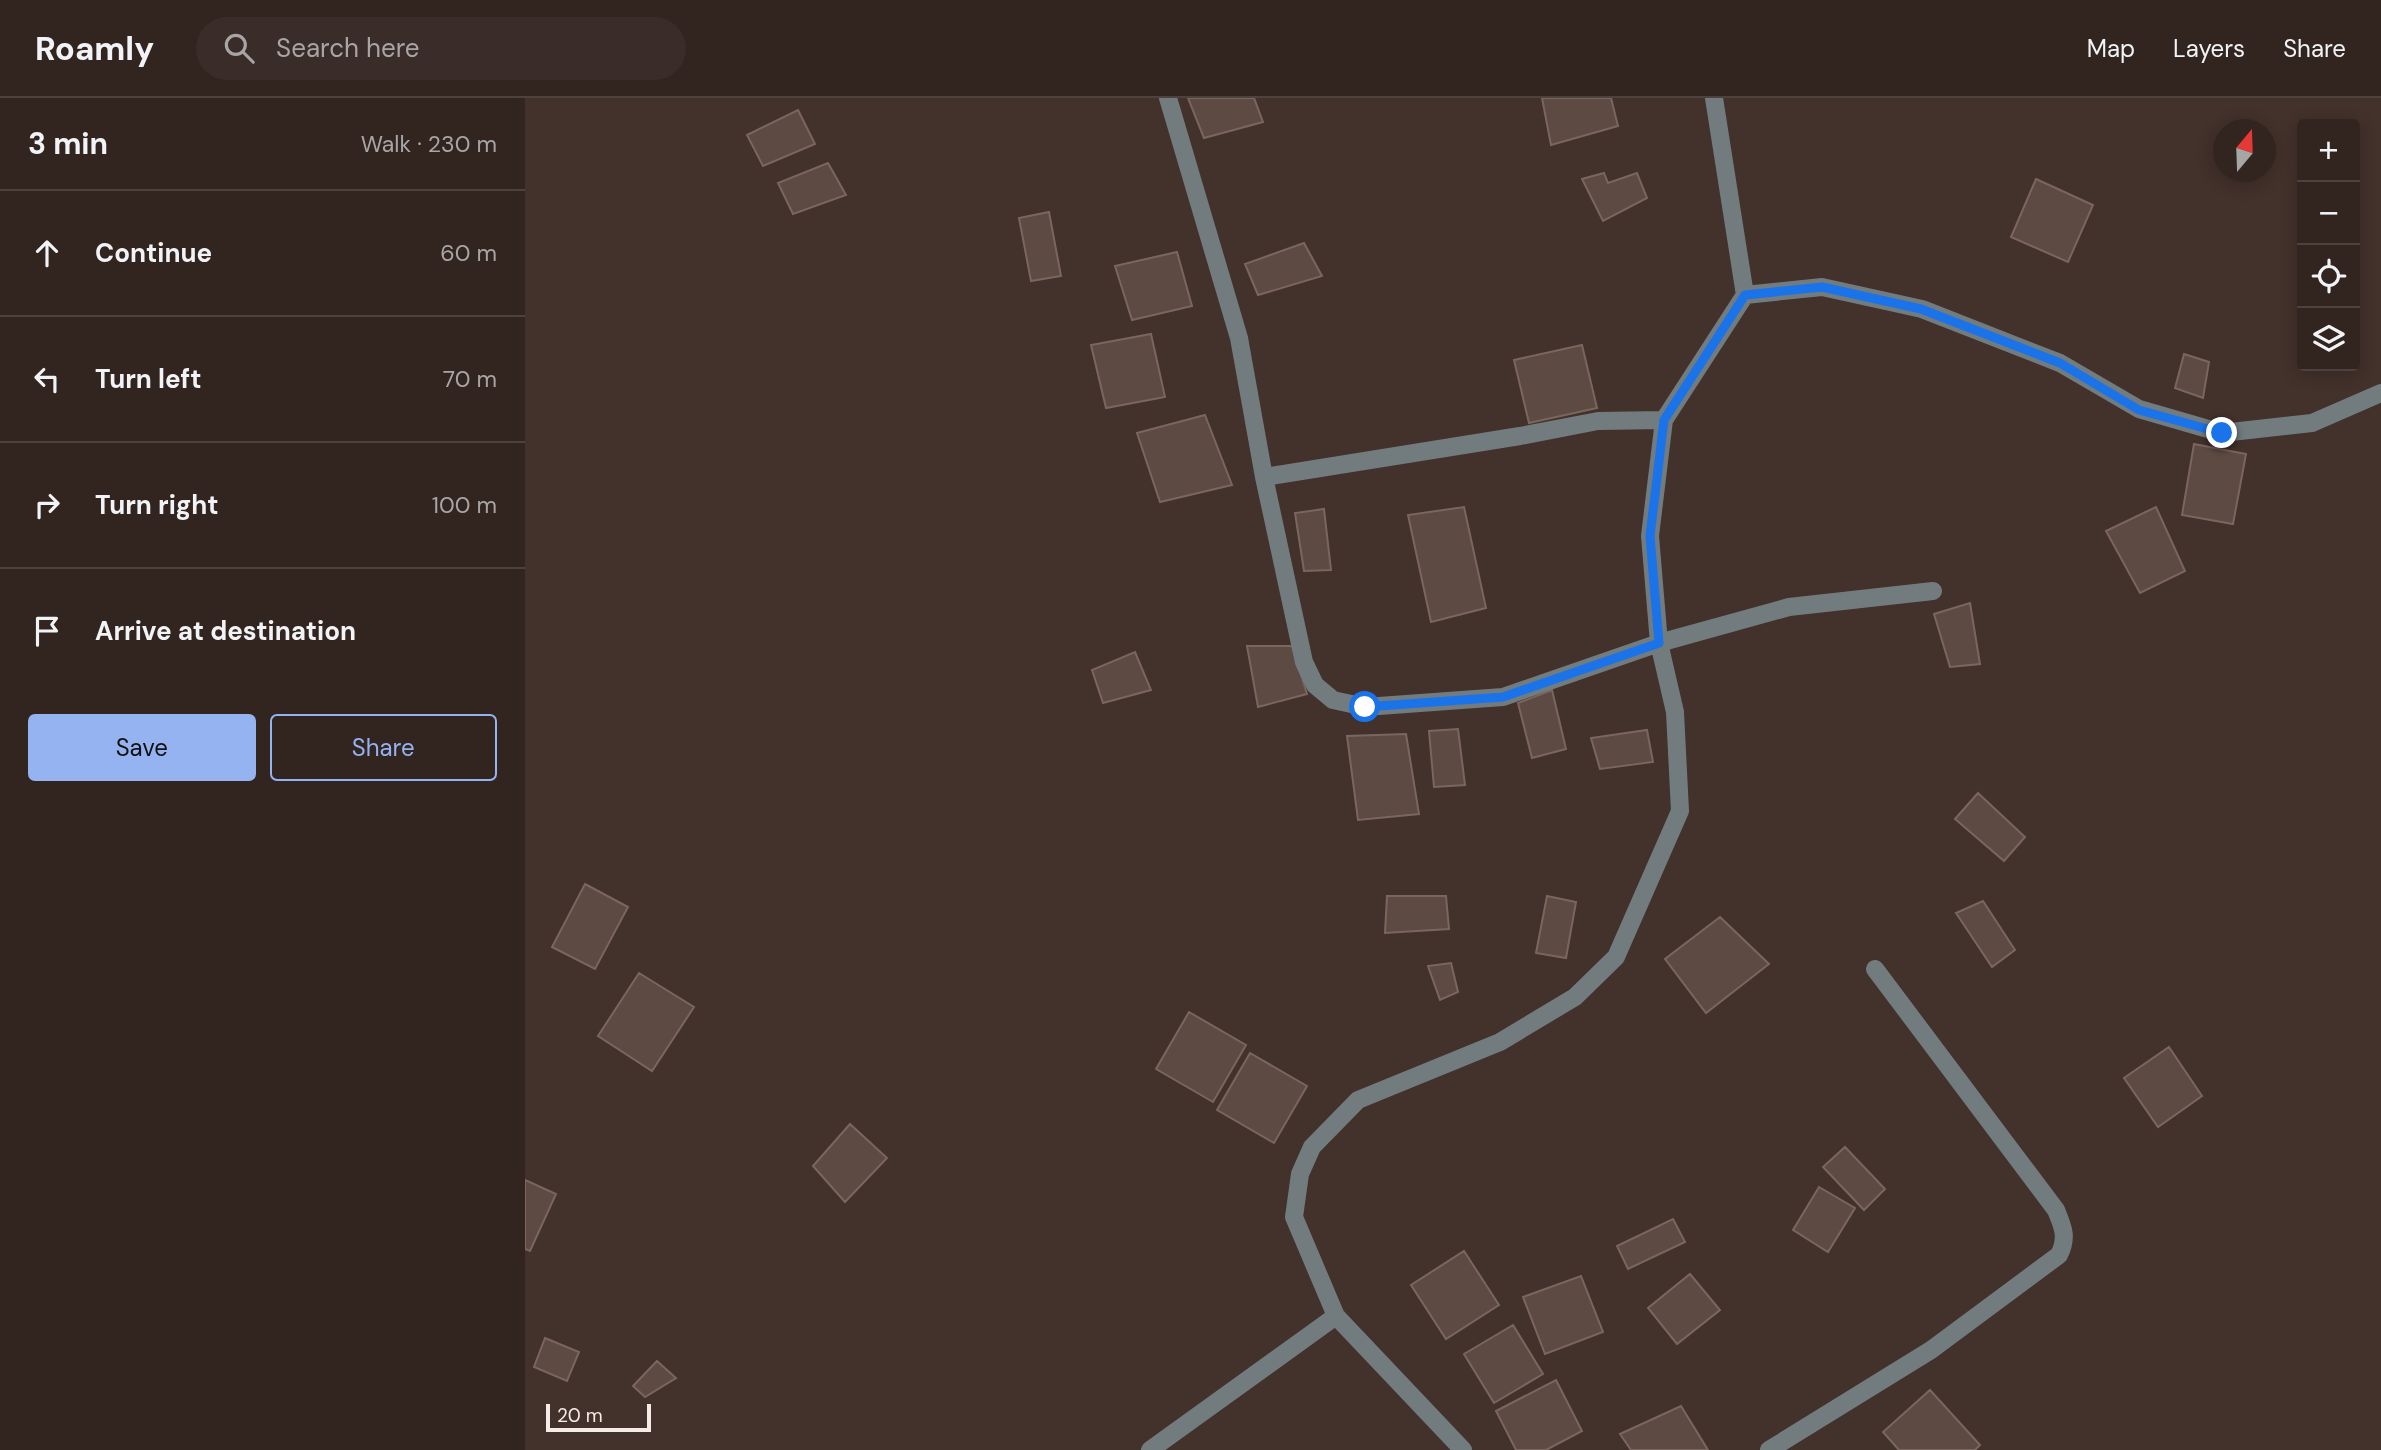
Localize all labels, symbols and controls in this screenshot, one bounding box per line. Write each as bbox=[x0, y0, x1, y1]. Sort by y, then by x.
search box bbox=[196, 17, 686, 80]
text: Roamly bbox=[35, 27, 154, 70]
icon: search bbox=[220, 29, 258, 67]
text: Search here bbox=[276, 31, 420, 65]
text: Map bbox=[2087, 33, 2135, 64]
text: Layers bbox=[2173, 33, 2245, 64]
text: Share bbox=[2283, 33, 2346, 64]
north arrow bbox=[2213, 119, 2276, 182]
map controls bbox=[2297, 119, 2360, 371]
button: + bbox=[2297, 119, 2360, 182]
text: 3 min bbox=[28, 124, 108, 163]
text: Walk · 230 m bbox=[361, 129, 497, 159]
button: − bbox=[2297, 182, 2360, 245]
icon: ahead bbox=[28, 234, 66, 272]
text: Continue bbox=[95, 236, 212, 270]
text: 60 m bbox=[440, 238, 497, 268]
button: locate bbox=[2297, 245, 2360, 308]
button: layers bbox=[2297, 308, 2360, 371]
icon: left bbox=[28, 360, 66, 398]
text: Turn left bbox=[95, 362, 202, 396]
text: 70 m bbox=[443, 364, 497, 394]
route end bbox=[2206, 417, 2237, 448]
icon: right bbox=[28, 486, 66, 524]
text: Turn right bbox=[95, 488, 219, 522]
text: 100 m bbox=[432, 490, 497, 520]
icon: arrive bbox=[28, 612, 66, 650]
text: Arrive at destination bbox=[95, 614, 356, 648]
route start bbox=[1349, 691, 1380, 722]
button: Save bbox=[28, 714, 256, 781]
button: Share bbox=[270, 714, 497, 781]
scale bar bbox=[546, 1401, 651, 1433]
text: 20 m bbox=[557, 1403, 603, 1428]

